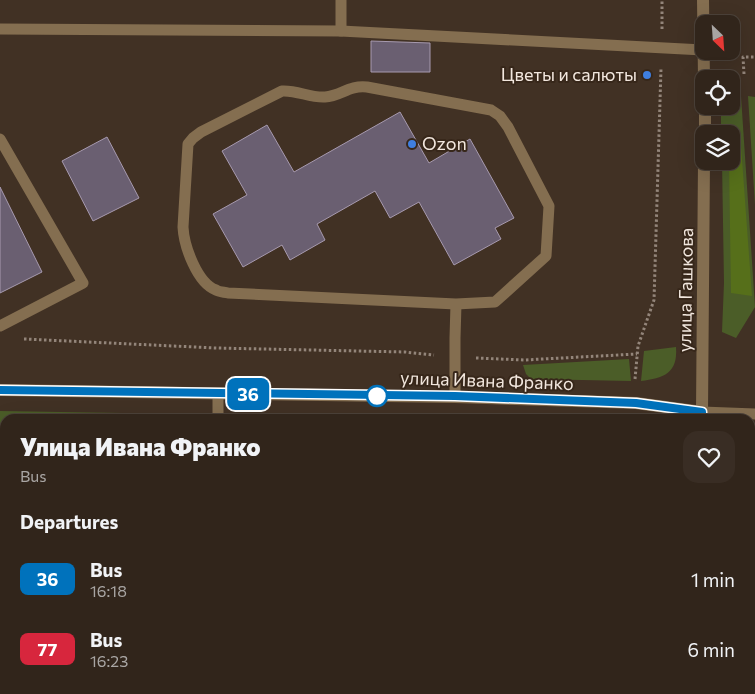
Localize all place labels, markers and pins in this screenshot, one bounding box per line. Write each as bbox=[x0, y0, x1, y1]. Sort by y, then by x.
place label: Цветы и салюты bbox=[501, 63, 637, 85]
marker: Цветы и салюты bbox=[641, 69, 653, 81]
place label: Ozon bbox=[422, 132, 467, 154]
marker: Ozon bbox=[406, 138, 418, 150]
unlabelled marker bbox=[366, 385, 388, 407]

